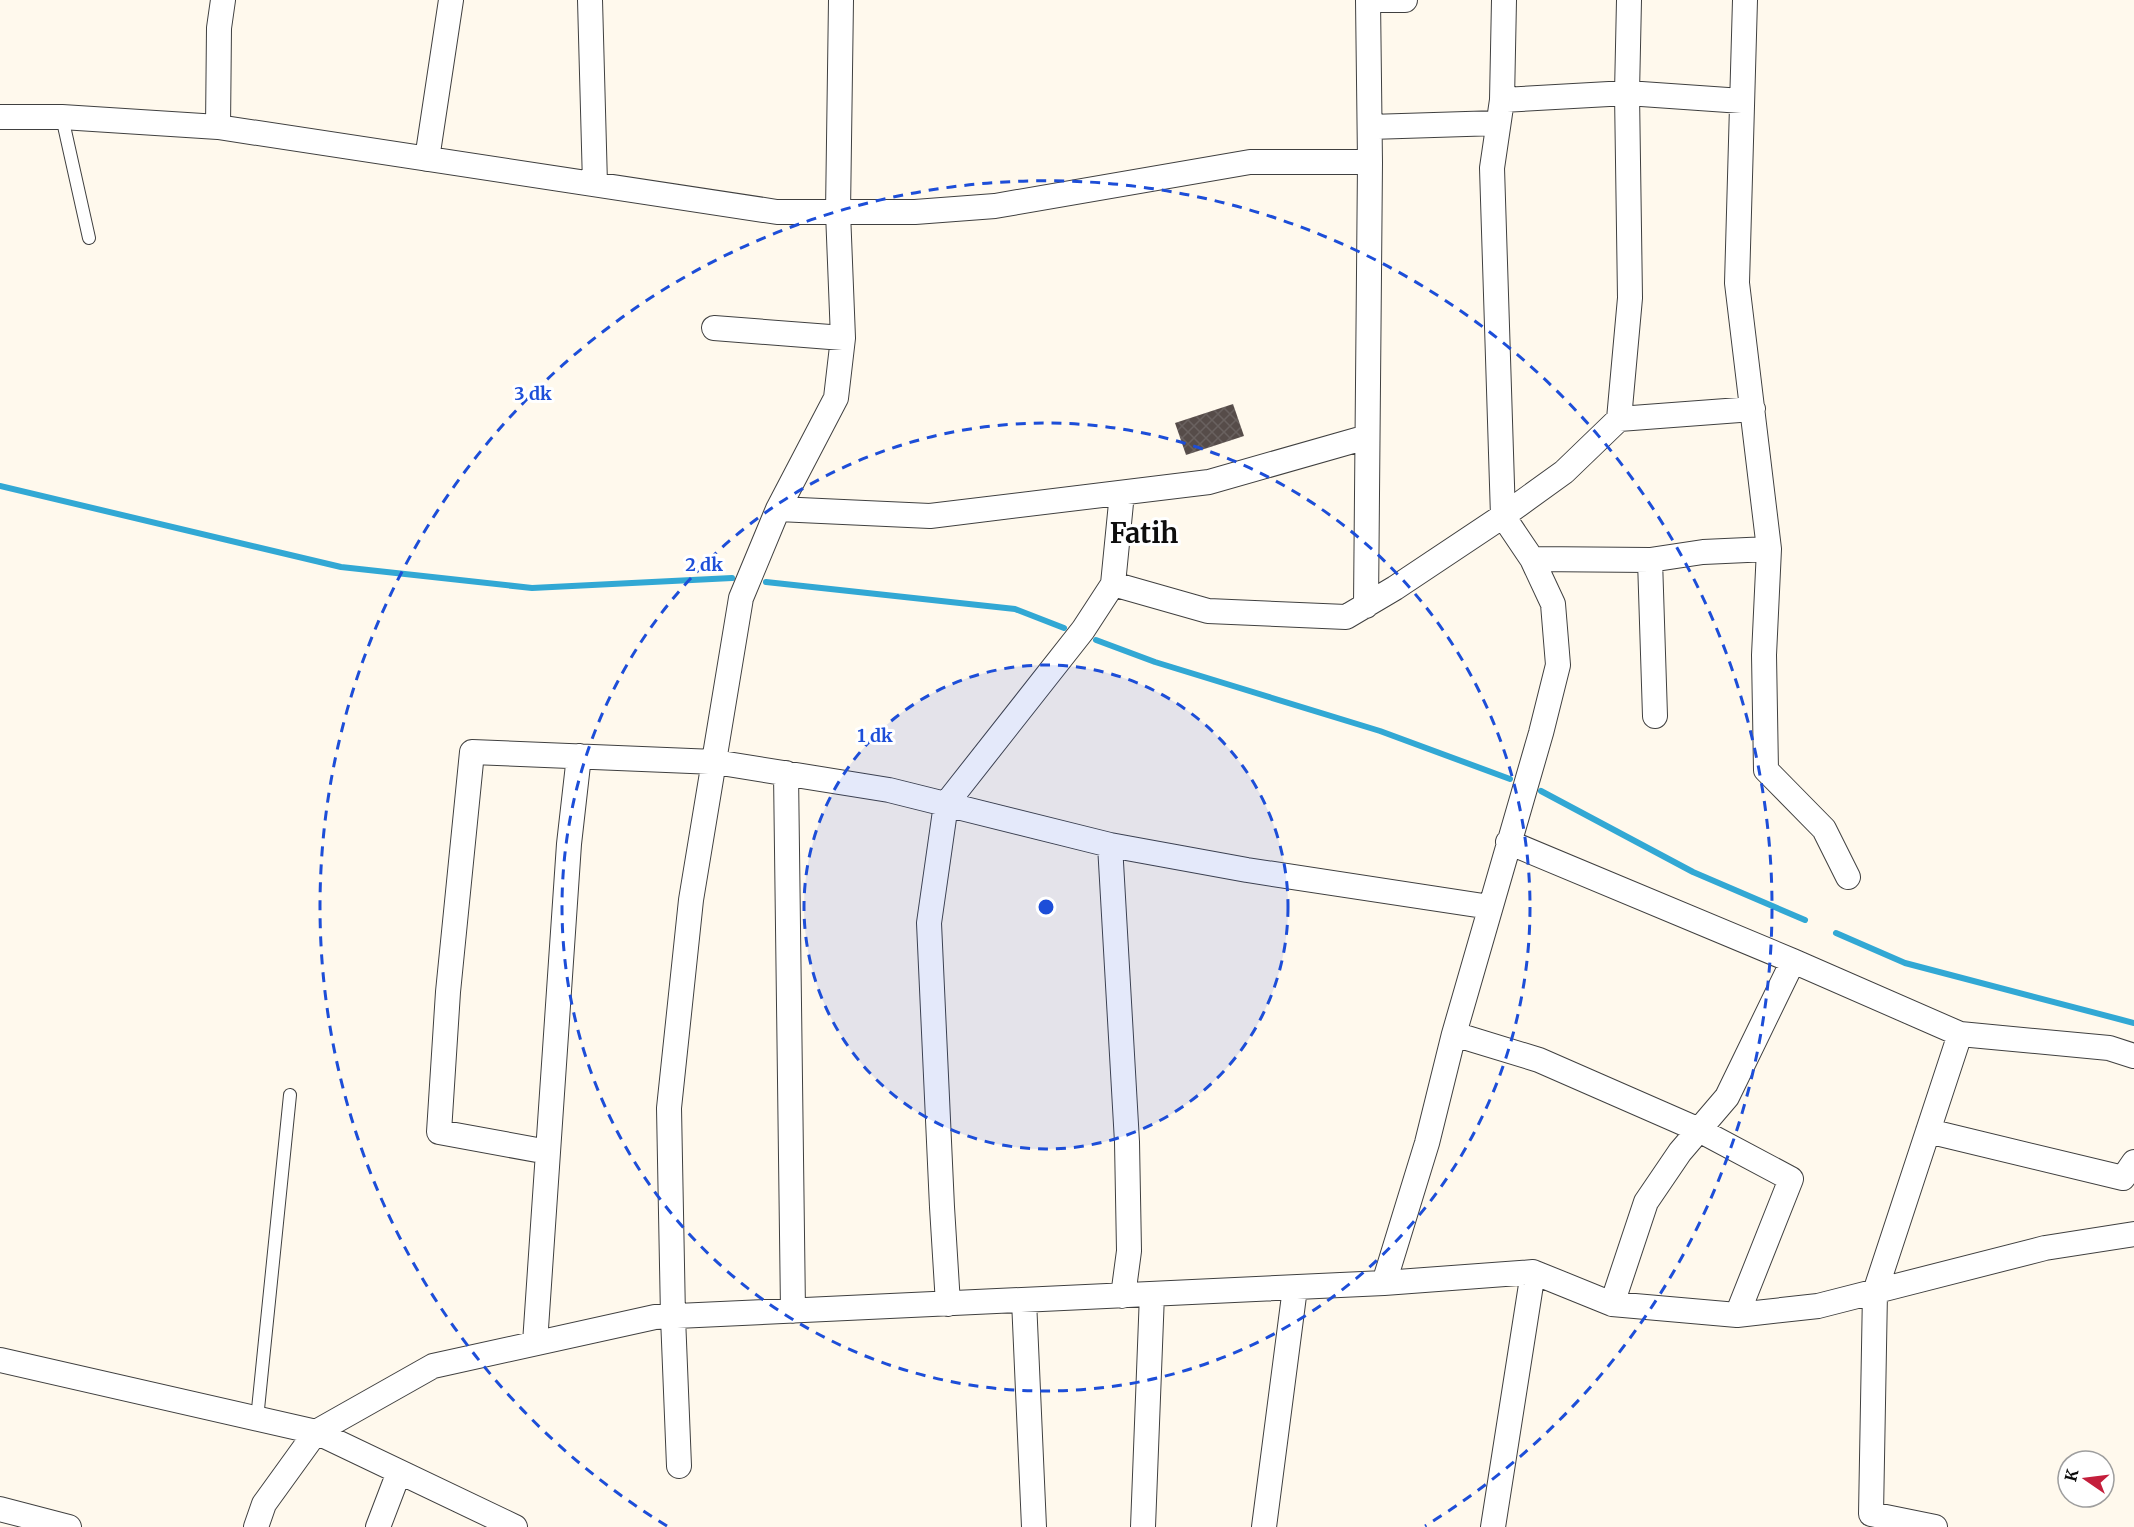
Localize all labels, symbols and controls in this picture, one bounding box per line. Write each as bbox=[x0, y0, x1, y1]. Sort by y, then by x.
text: 3 dk bbox=[514, 382, 552, 405]
district label: Fatih bbox=[1110, 516, 1178, 550]
text: 2 dk bbox=[685, 553, 723, 576]
text: 1 dk bbox=[857, 724, 893, 747]
centre of rings bbox=[1036, 897, 1056, 917]
north arrow bbox=[2056, 1449, 2116, 1509]
text: K bbox=[2060, 1467, 2083, 1484]

